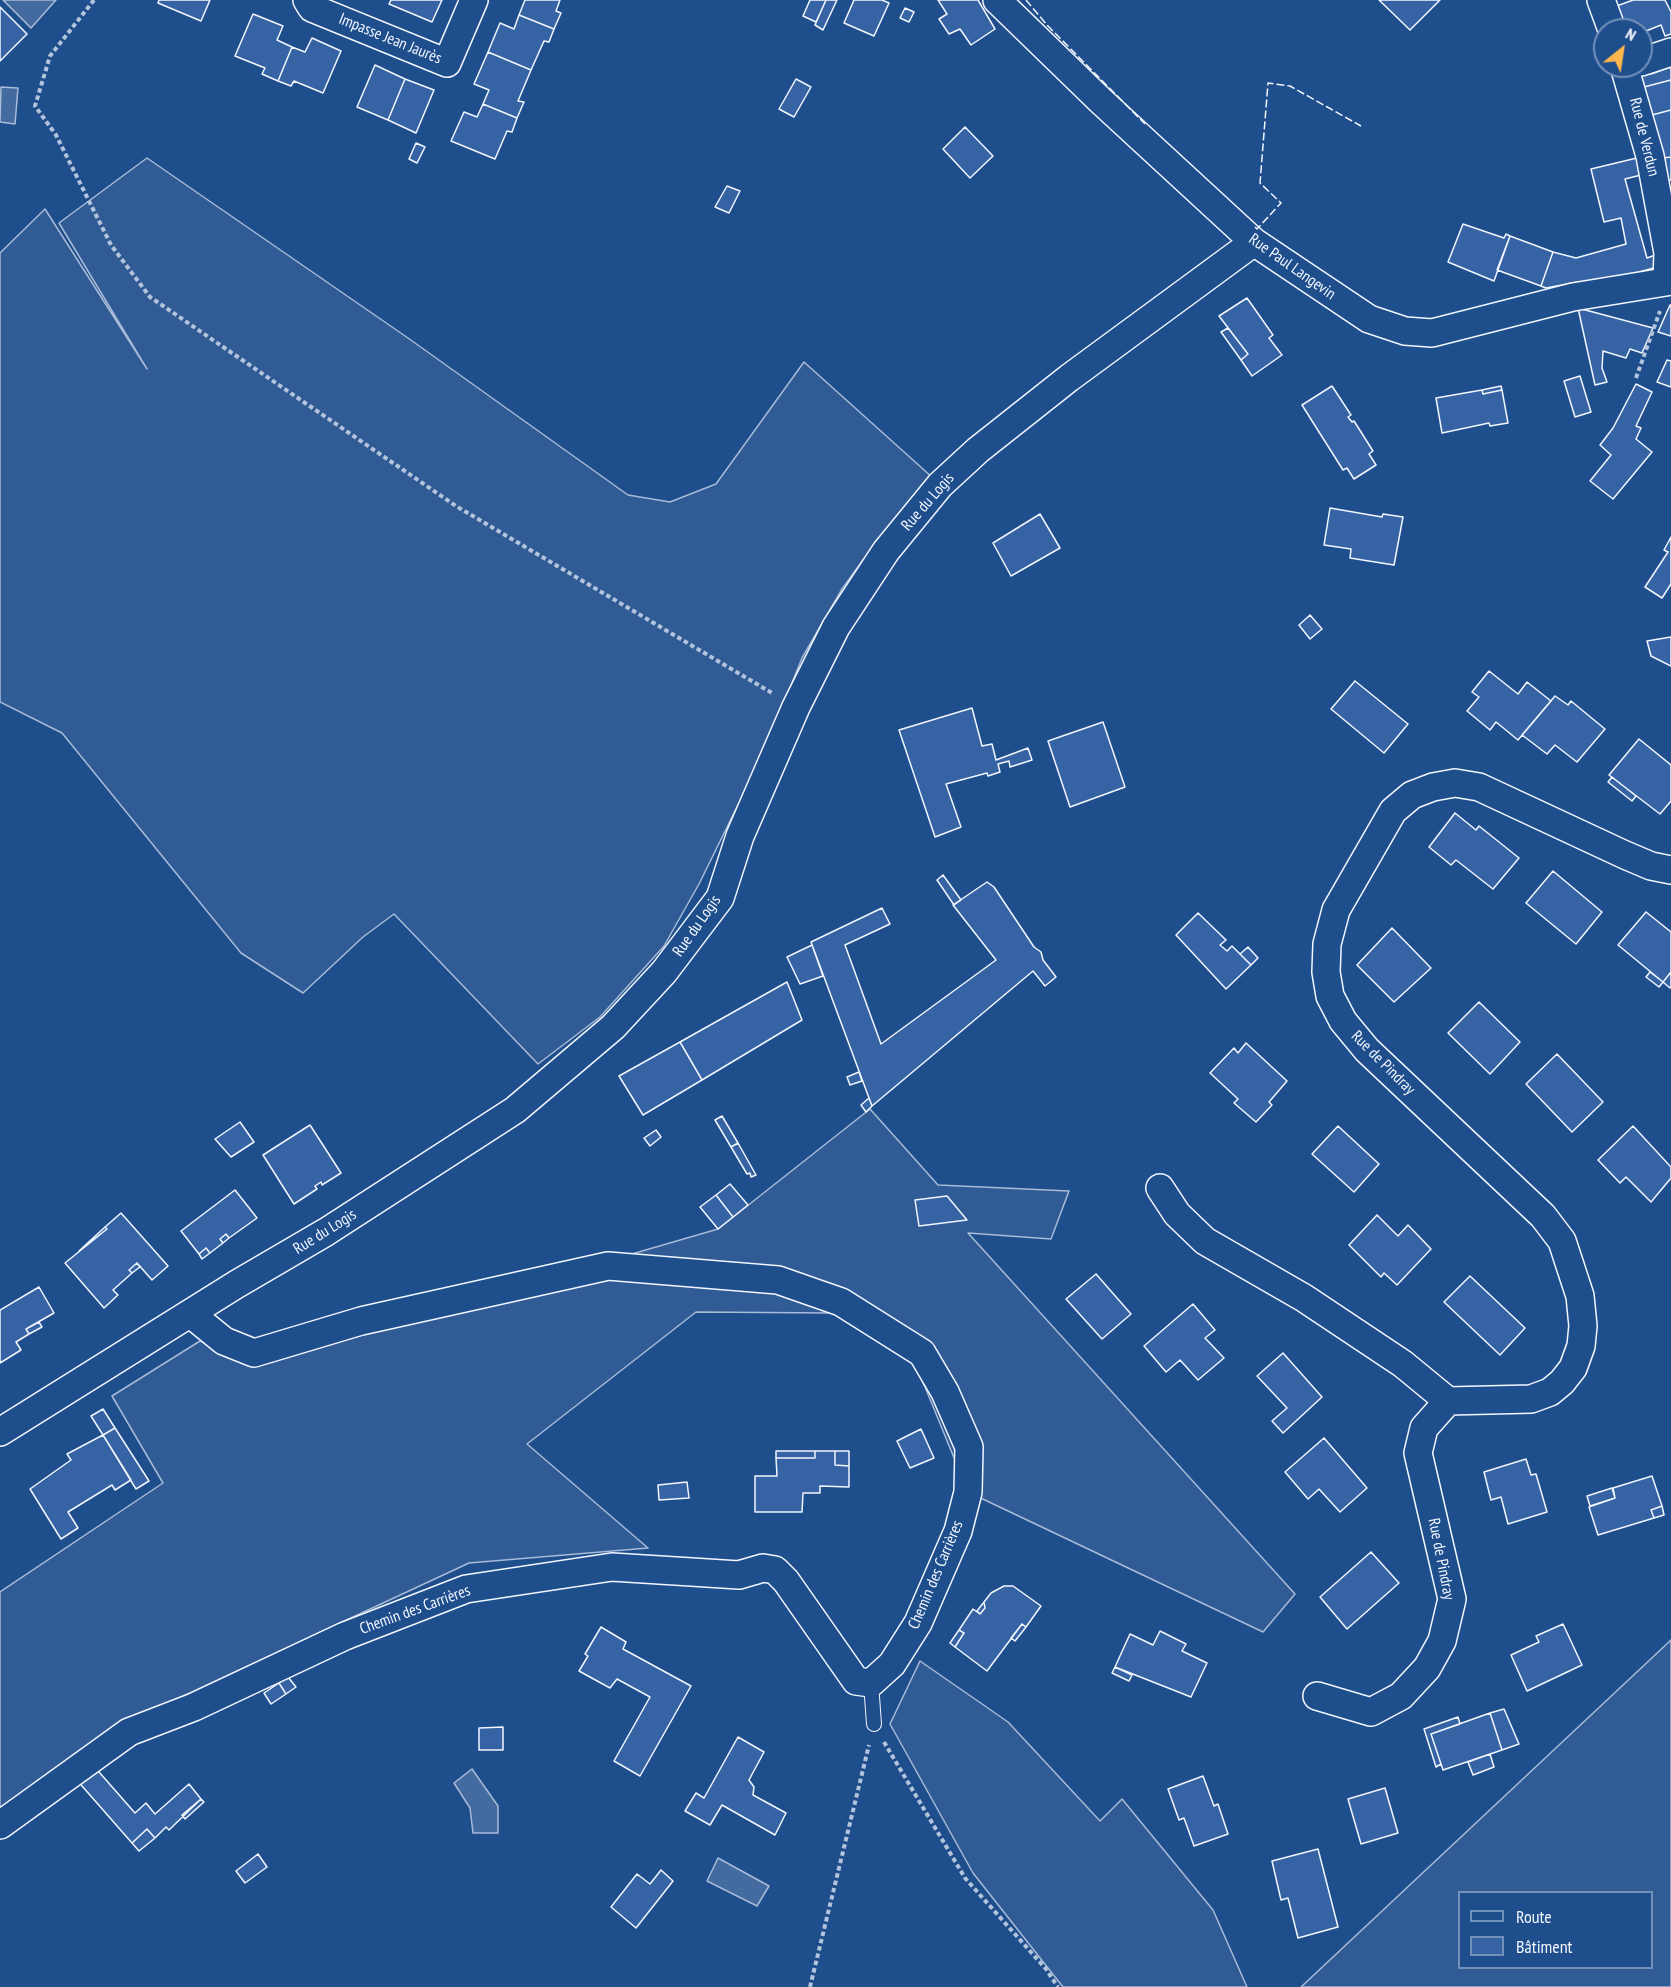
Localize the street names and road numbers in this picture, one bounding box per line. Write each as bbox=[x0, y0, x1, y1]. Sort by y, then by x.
street label: Impasse Jean Jaurès bbox=[336, 10, 444, 68]
street label: Rue de Verdun bbox=[1625, 96, 1663, 178]
street label: Rue Paul Langevin bbox=[1245, 230, 1339, 304]
street label: Rue du Logis bbox=[898, 469, 958, 535]
street label: Rue du Logis bbox=[669, 892, 725, 960]
street label: Rue de Pindray bbox=[1347, 1027, 1419, 1099]
street label: Rue du Logis bbox=[290, 1205, 360, 1259]
street label: Rue de Pindray bbox=[1424, 1516, 1458, 1602]
street label: Chemin des Carrières bbox=[904, 1518, 968, 1632]
street label: Chemin des Carrières bbox=[357, 1581, 473, 1639]

